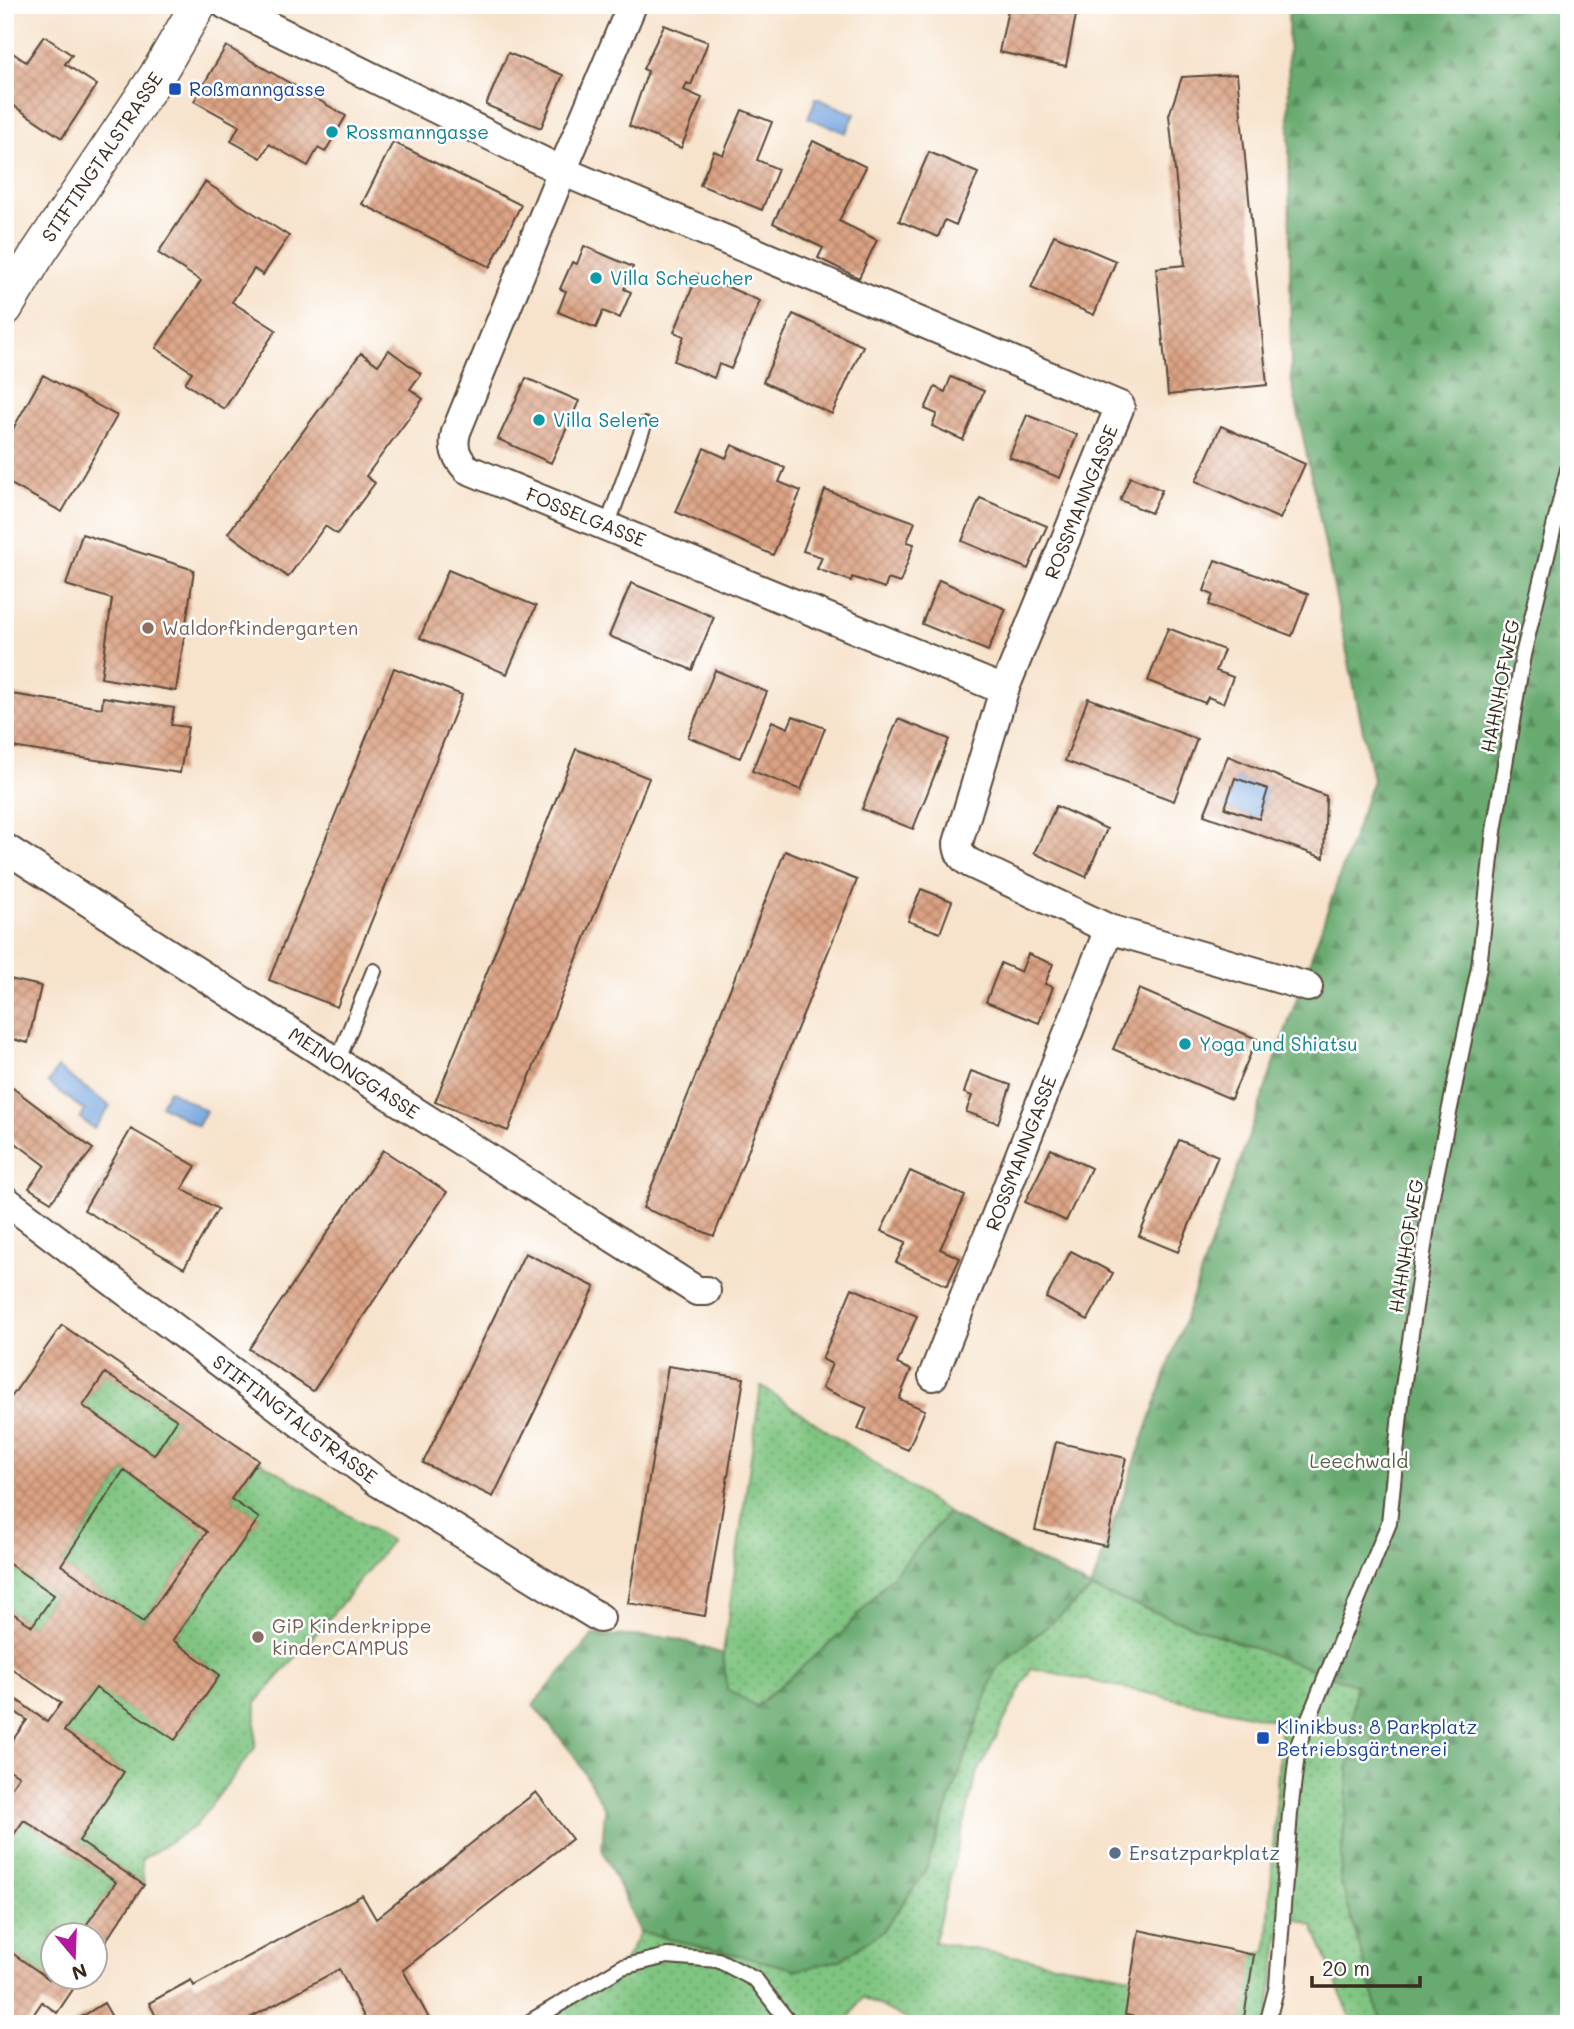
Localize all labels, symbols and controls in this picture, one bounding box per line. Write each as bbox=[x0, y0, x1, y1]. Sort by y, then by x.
street label: STIFTINGTALSTRASSE bbox=[35, 67, 168, 247]
place label: Roßmanngasse bbox=[189, 76, 326, 101]
marker: Roßmanngasse bbox=[167, 81, 183, 97]
place label: Rossmanngasse bbox=[346, 119, 489, 144]
marker: Rossmanngasse bbox=[324, 124, 340, 140]
place label: Villa Scheucher bbox=[610, 265, 753, 290]
marker: Villa Scheucher bbox=[588, 270, 604, 286]
place label: Villa Selene bbox=[553, 407, 660, 432]
marker: Villa Selene bbox=[531, 412, 547, 428]
street label: ROSSMANNGASSE bbox=[1038, 421, 1123, 583]
street label: FOSSELGASSE bbox=[522, 481, 650, 552]
place label: Waldorfkindergarten bbox=[162, 615, 358, 640]
street label: HAHNHOFWEG bbox=[1474, 617, 1525, 755]
marker: Waldorfkindergarten bbox=[140, 620, 156, 636]
street label: MEINONGGASSE bbox=[284, 1021, 425, 1124]
place label: Yoga und Shiatsu bbox=[1199, 1031, 1358, 1056]
marker: Yoga und Shiatsu bbox=[1177, 1036, 1193, 1052]
street label: ROSSMANNGASSE bbox=[979, 1071, 1062, 1234]
street label: HAHNHOFWEG bbox=[1383, 1177, 1428, 1315]
street label: STIFTINGTALSTRASSE bbox=[208, 1348, 383, 1489]
park label: Leechwald bbox=[1310, 1448, 1408, 1473]
place label: GiP Kinderkrippe kinderCAMPUS bbox=[272, 1613, 431, 1660]
marker: GiP Kinderkrippe kinderCAMPUS bbox=[250, 1629, 266, 1645]
place label: Klinikbus: 8 Parkplatz Betriebsgärtnerei bbox=[1277, 1714, 1477, 1761]
marker: Klinikbus: 8 Parkplatz Betriebsgärtnerei bbox=[1255, 1730, 1271, 1746]
place label: Ersatzparkplatz bbox=[1129, 1840, 1280, 1865]
marker: Ersatzparkplatz bbox=[1107, 1845, 1123, 1861]
north arrow bbox=[38, 1920, 108, 1990]
scale bar bbox=[1312, 1945, 1420, 1989]
text: 20 m bbox=[1322, 1954, 1370, 1981]
text: N bbox=[69, 1958, 91, 1987]

